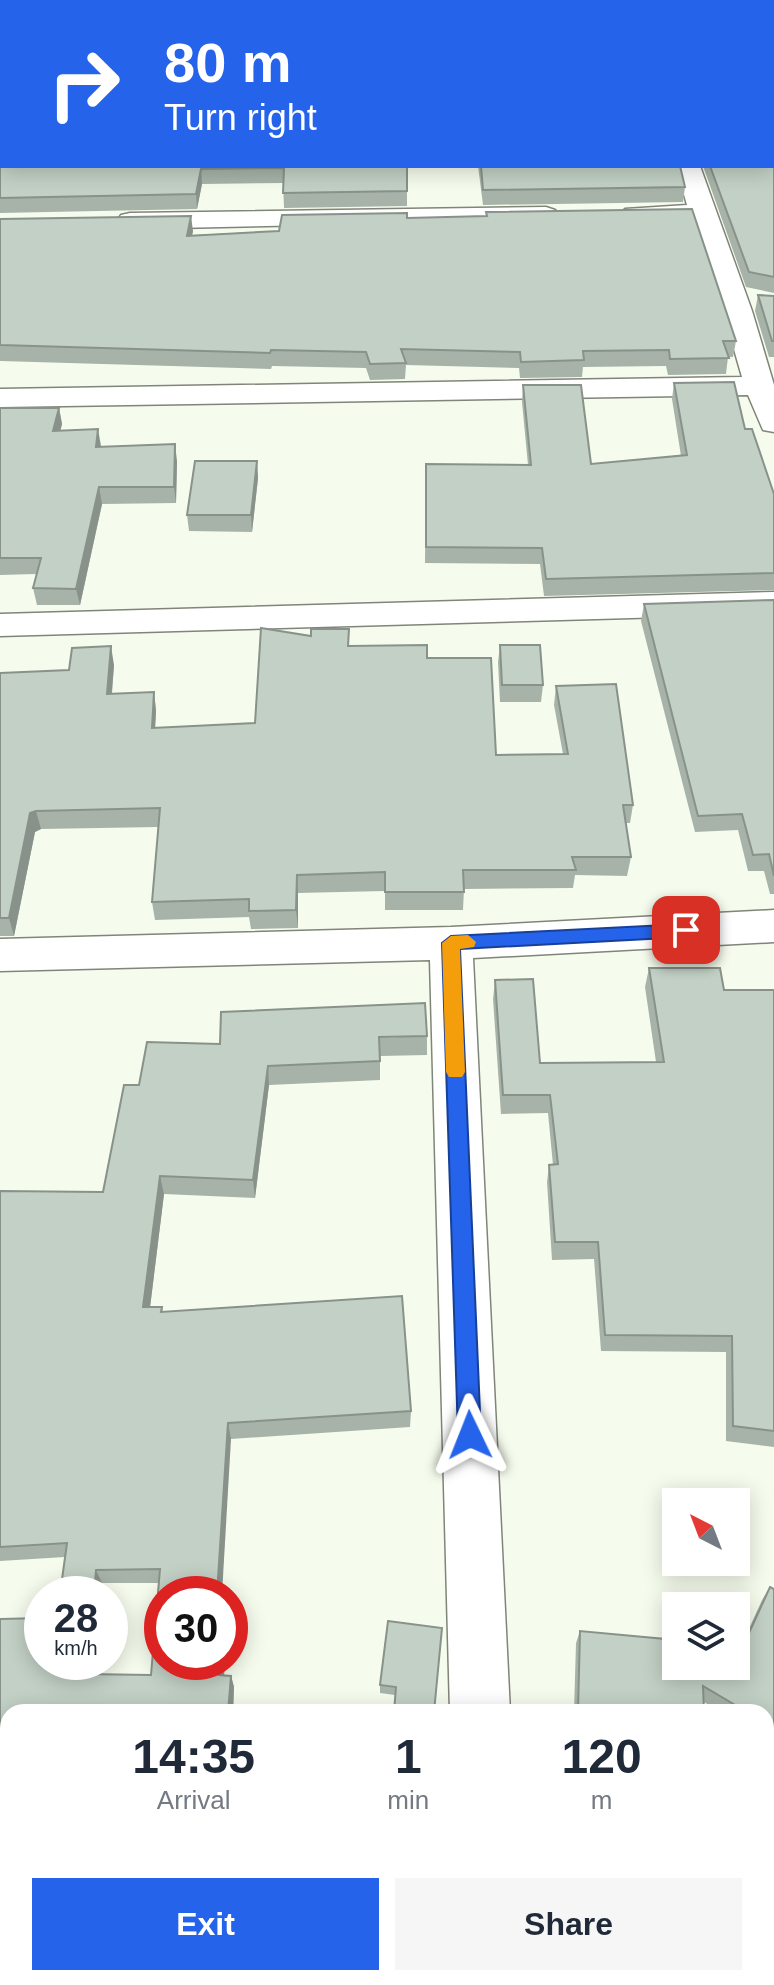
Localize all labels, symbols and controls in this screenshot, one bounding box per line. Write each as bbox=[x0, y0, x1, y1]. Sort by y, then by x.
text: 80 m bbox=[164, 31, 292, 94]
icon: right bbox=[32, 32, 136, 136]
text: Turn right bbox=[164, 97, 317, 138]
pin bbox=[652, 896, 720, 964]
icon: arrive bbox=[664, 908, 708, 952]
position arrow bbox=[428, 1393, 512, 1477]
north arrow bbox=[662, 1488, 750, 1576]
map controls bbox=[662, 1488, 750, 1680]
speed limit sign: 30 bbox=[144, 1576, 248, 1680]
button: layers bbox=[662, 1592, 750, 1680]
text: 28 bbox=[54, 1596, 98, 1640]
text: km/h bbox=[54, 1637, 98, 1659]
text: 14:35 bbox=[132, 1730, 255, 1783]
text: 1 bbox=[395, 1730, 422, 1783]
text: 120 bbox=[562, 1730, 642, 1783]
text: Arrival bbox=[157, 1785, 231, 1815]
text: min bbox=[387, 1785, 429, 1815]
text: m bbox=[591, 1785, 612, 1815]
button: Exit bbox=[32, 1878, 379, 1970]
button: Share bbox=[395, 1878, 742, 1970]

